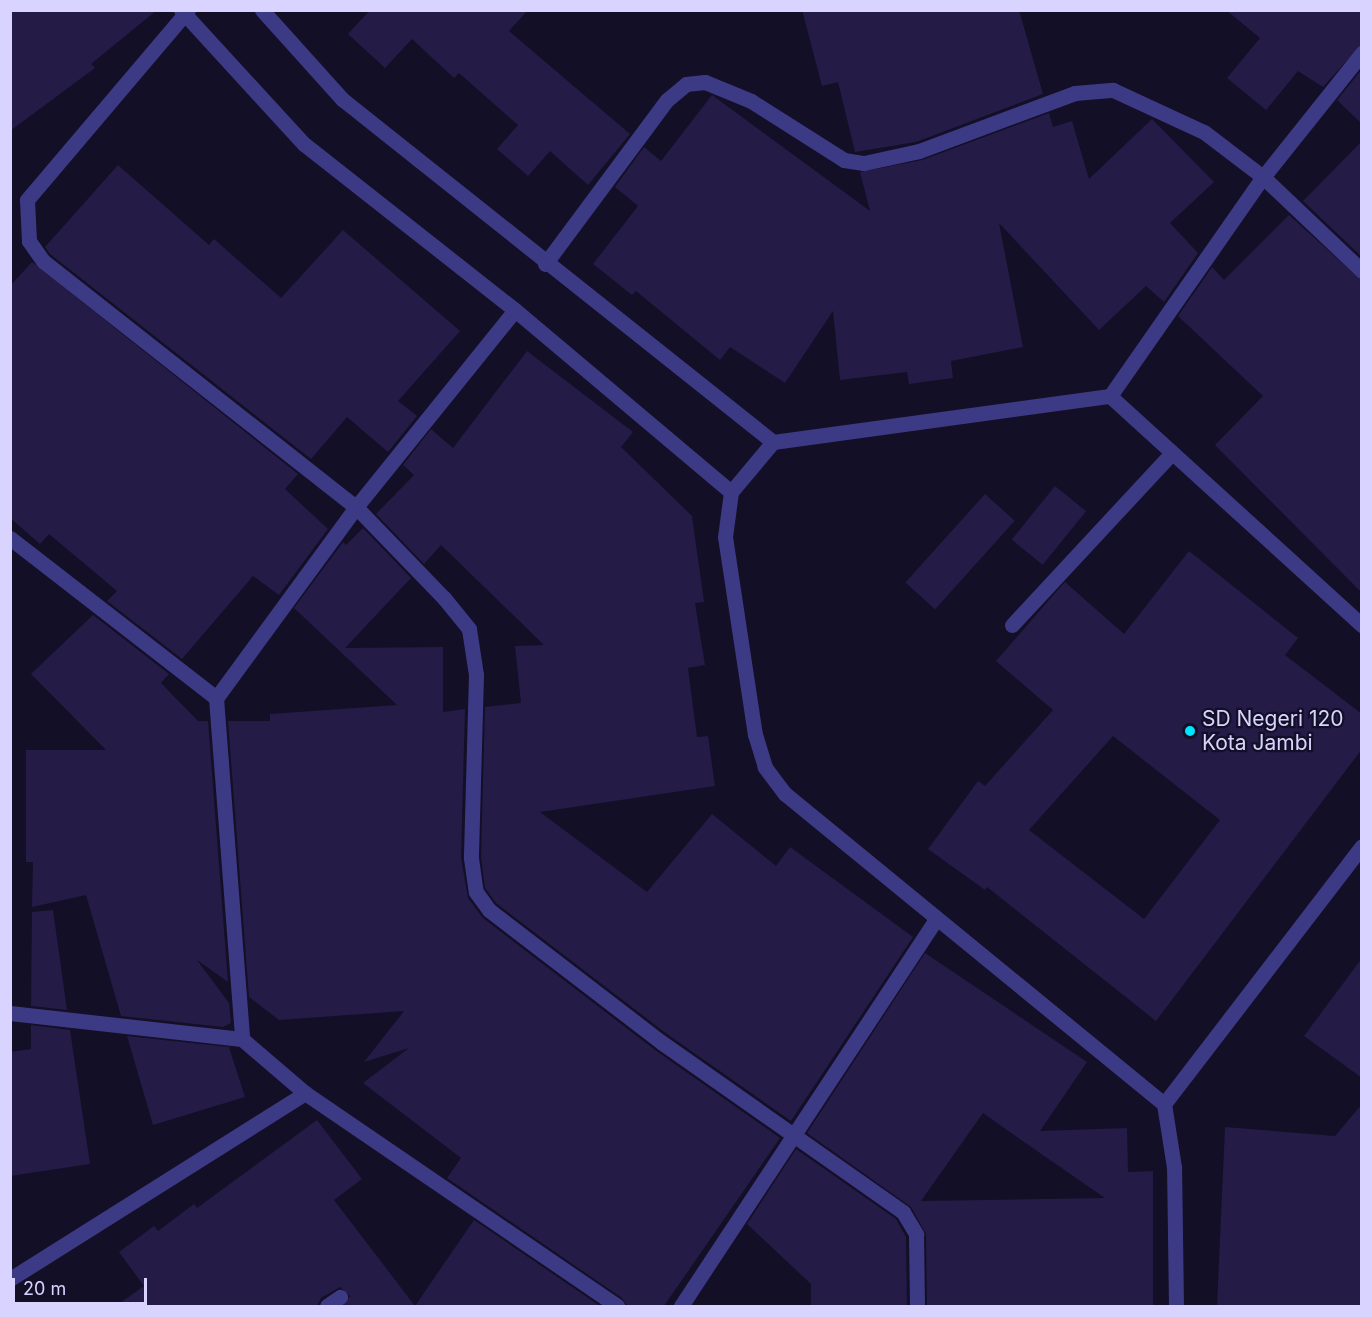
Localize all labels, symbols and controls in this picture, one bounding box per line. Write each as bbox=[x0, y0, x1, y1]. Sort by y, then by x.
place label: SD Negeri 120 Kota Jambi bbox=[1202, 706, 1344, 756]
marker: SD Negeri 120 Kota Jambi bbox=[1183, 724, 1197, 738]
scale bar bbox=[15, 1266, 150, 1304]
text: 20 m bbox=[23, 1278, 66, 1299]

